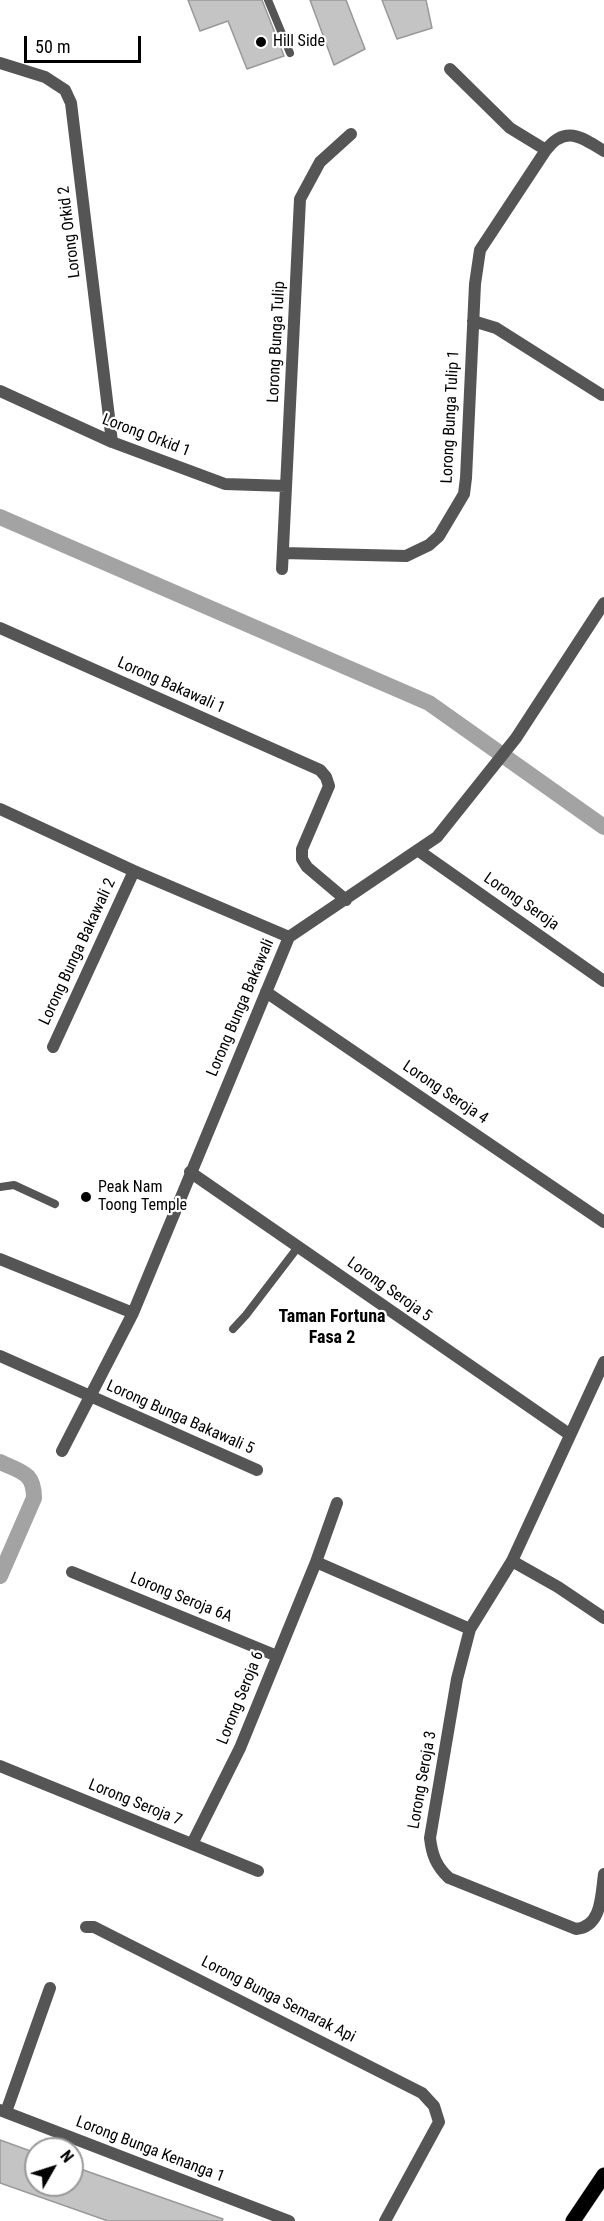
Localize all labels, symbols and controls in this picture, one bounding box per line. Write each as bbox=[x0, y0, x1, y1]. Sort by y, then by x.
scale bar bbox=[27, 24, 144, 62]
place label: Hill Side bbox=[273, 32, 325, 52]
marker: Hill Side bbox=[254, 35, 268, 49]
text: 50 m bbox=[35, 36, 70, 57]
street label: Lorong Orkid 2 bbox=[55, 185, 85, 279]
street label: Lorong Bunga Tulip bbox=[264, 281, 290, 403]
street label: Lorong Bunga Tulip 1 bbox=[438, 350, 464, 484]
street label: Lorong Orkid 1 bbox=[99, 410, 193, 462]
street label: Lorong Bakawali 1 bbox=[114, 654, 228, 718]
street label: Lorong Seroja bbox=[480, 869, 562, 935]
street label: Lorong Bunga Bakawali 2 bbox=[36, 876, 120, 1028]
street label: Lorong Bunga Bakawali bbox=[203, 936, 279, 1080]
street label: Lorong Seroja 4 bbox=[399, 1057, 491, 1129]
place label: Peak Nam Toong Temple bbox=[98, 1178, 187, 1216]
marker: Peak Nam Toong Temple bbox=[79, 1190, 93, 1204]
street label: Lorong Seroja 5 bbox=[343, 1254, 435, 1326]
district label: Taman Fortuna Fasa 2 bbox=[278, 1306, 386, 1348]
street label: Lorong Bunga Bakawali 5 bbox=[103, 1377, 257, 1459]
street label: Lorong Seroja 6A bbox=[127, 1569, 235, 1627]
street label: Lorong Seroja 6 bbox=[214, 1648, 268, 1748]
street label: Lorong Seroja 3 bbox=[405, 1730, 441, 1830]
street label: Lorong Seroja 7 bbox=[85, 1776, 185, 1830]
street label: Lorong Bunga Semarak Api bbox=[198, 1953, 358, 2047]
street label: Lorong Bunga Kenanga 1 bbox=[73, 2113, 227, 2187]
north arrow bbox=[24, 2137, 84, 2197]
text: N bbox=[56, 2147, 77, 2166]

